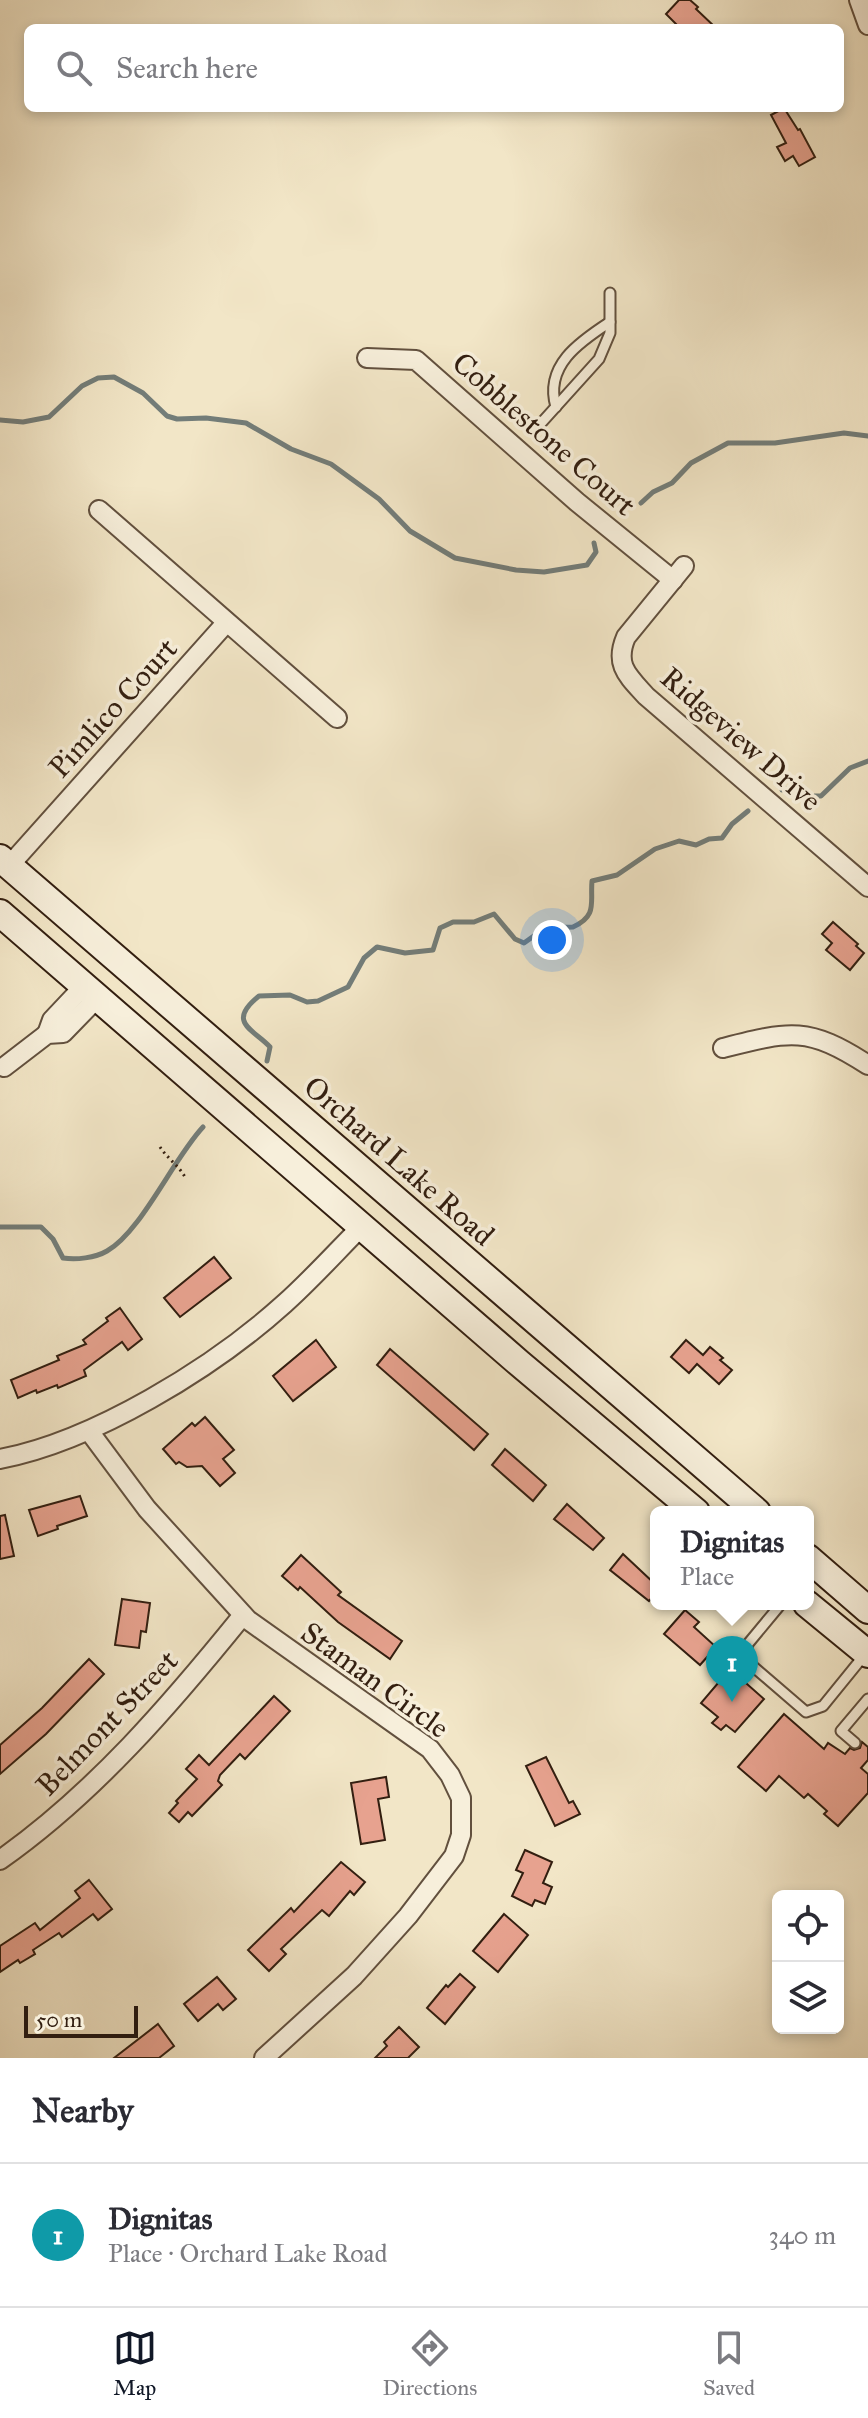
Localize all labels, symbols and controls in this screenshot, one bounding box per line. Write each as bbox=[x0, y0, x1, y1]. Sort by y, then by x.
search box bbox=[24, 24, 844, 112]
icon: search bbox=[52, 46, 96, 90]
text: Search here bbox=[116, 50, 258, 86]
street label: Cobblestone Court bbox=[445, 345, 643, 524]
street label: Pimlico Court bbox=[41, 631, 185, 785]
street label: Ridgeview Drive bbox=[653, 659, 829, 819]
your location bbox=[532, 920, 572, 960]
street label: Orchard Lake Road bbox=[297, 1069, 501, 1253]
popup bbox=[650, 1506, 814, 1610]
text: Dignitas bbox=[680, 1524, 784, 1560]
text: Place bbox=[680, 1560, 734, 1592]
street label: Staman Circle bbox=[294, 1614, 456, 1746]
pin: 1 bbox=[706, 1636, 758, 1702]
street label: Belmont Street bbox=[29, 1642, 186, 1803]
map controls bbox=[772, 1890, 844, 2034]
button: locate bbox=[772, 1890, 844, 1962]
button: layers bbox=[772, 1962, 844, 2034]
scale bar bbox=[24, 2002, 138, 2038]
text: 50 m bbox=[36, 2006, 82, 2033]
text: Nearby bbox=[32, 2090, 134, 2131]
text: Dignitas bbox=[108, 2201, 212, 2237]
text: 1 bbox=[53, 2219, 63, 2251]
text: 340 m bbox=[769, 2219, 836, 2251]
text: Place · Orchard Lake Road bbox=[108, 2237, 388, 2269]
tab: Map bbox=[113, 2326, 157, 2401]
tab: Directions bbox=[382, 2326, 477, 2401]
tab: Saved bbox=[703, 2326, 755, 2401]

